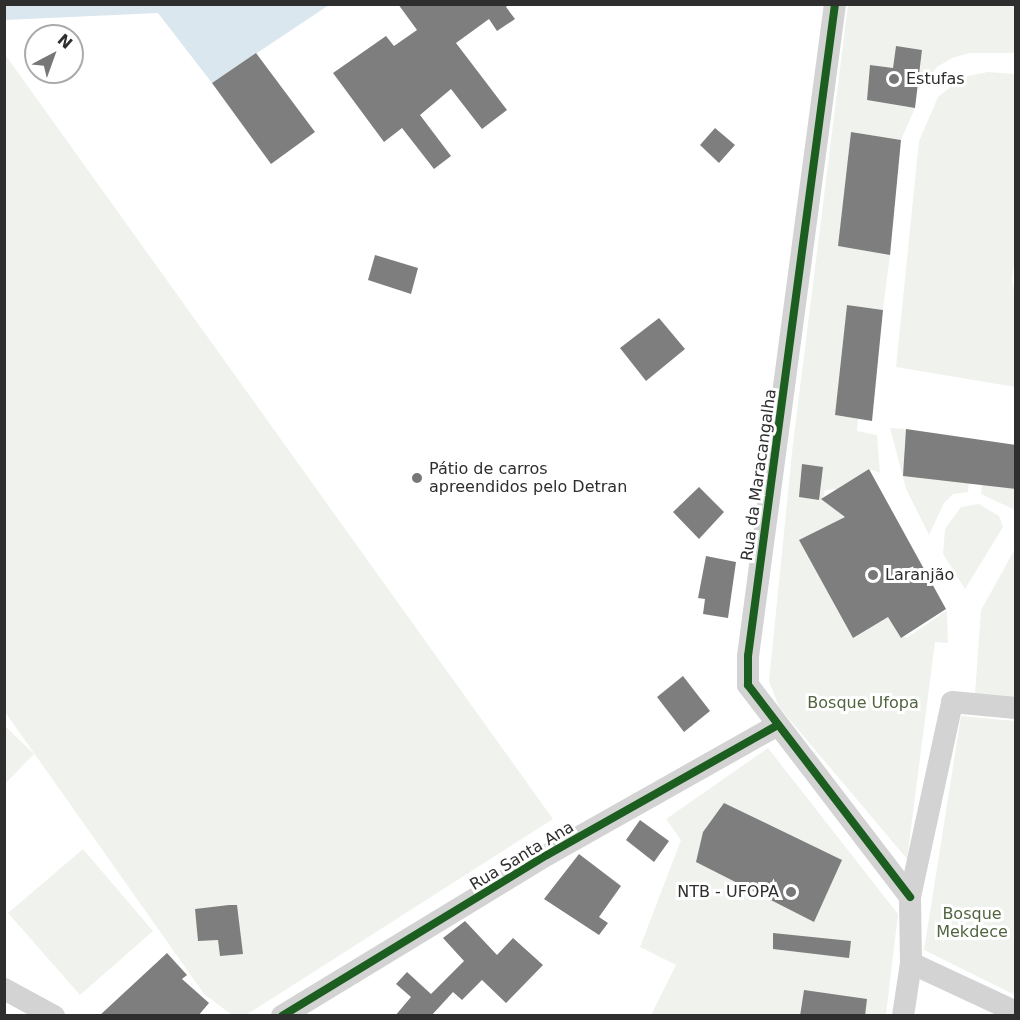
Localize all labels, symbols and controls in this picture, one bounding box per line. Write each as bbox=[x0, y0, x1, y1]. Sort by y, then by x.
north arrow bbox=[24, 24, 84, 84]
text: N bbox=[54, 30, 76, 53]
place label: Estufas bbox=[906, 69, 965, 89]
marker: Estufas bbox=[887, 72, 901, 86]
street label: Rua da Maracangalha bbox=[737, 388, 781, 562]
place label: Pátio de carros apreendidos pelo Detran bbox=[429, 459, 627, 497]
marker: Pátio de carros apreendidos pelo Detran bbox=[410, 471, 424, 485]
place label: Laranjão bbox=[885, 565, 954, 585]
marker: Laranjão bbox=[866, 568, 880, 582]
park label: Bosque Ufopa bbox=[807, 693, 919, 713]
street label: Rua Santa Ana bbox=[467, 817, 577, 895]
place label: NTB - UFOPA bbox=[677, 882, 779, 902]
marker: NTB - UFOPA bbox=[784, 885, 798, 899]
park label: Bosque Mekdece bbox=[936, 904, 1008, 942]

